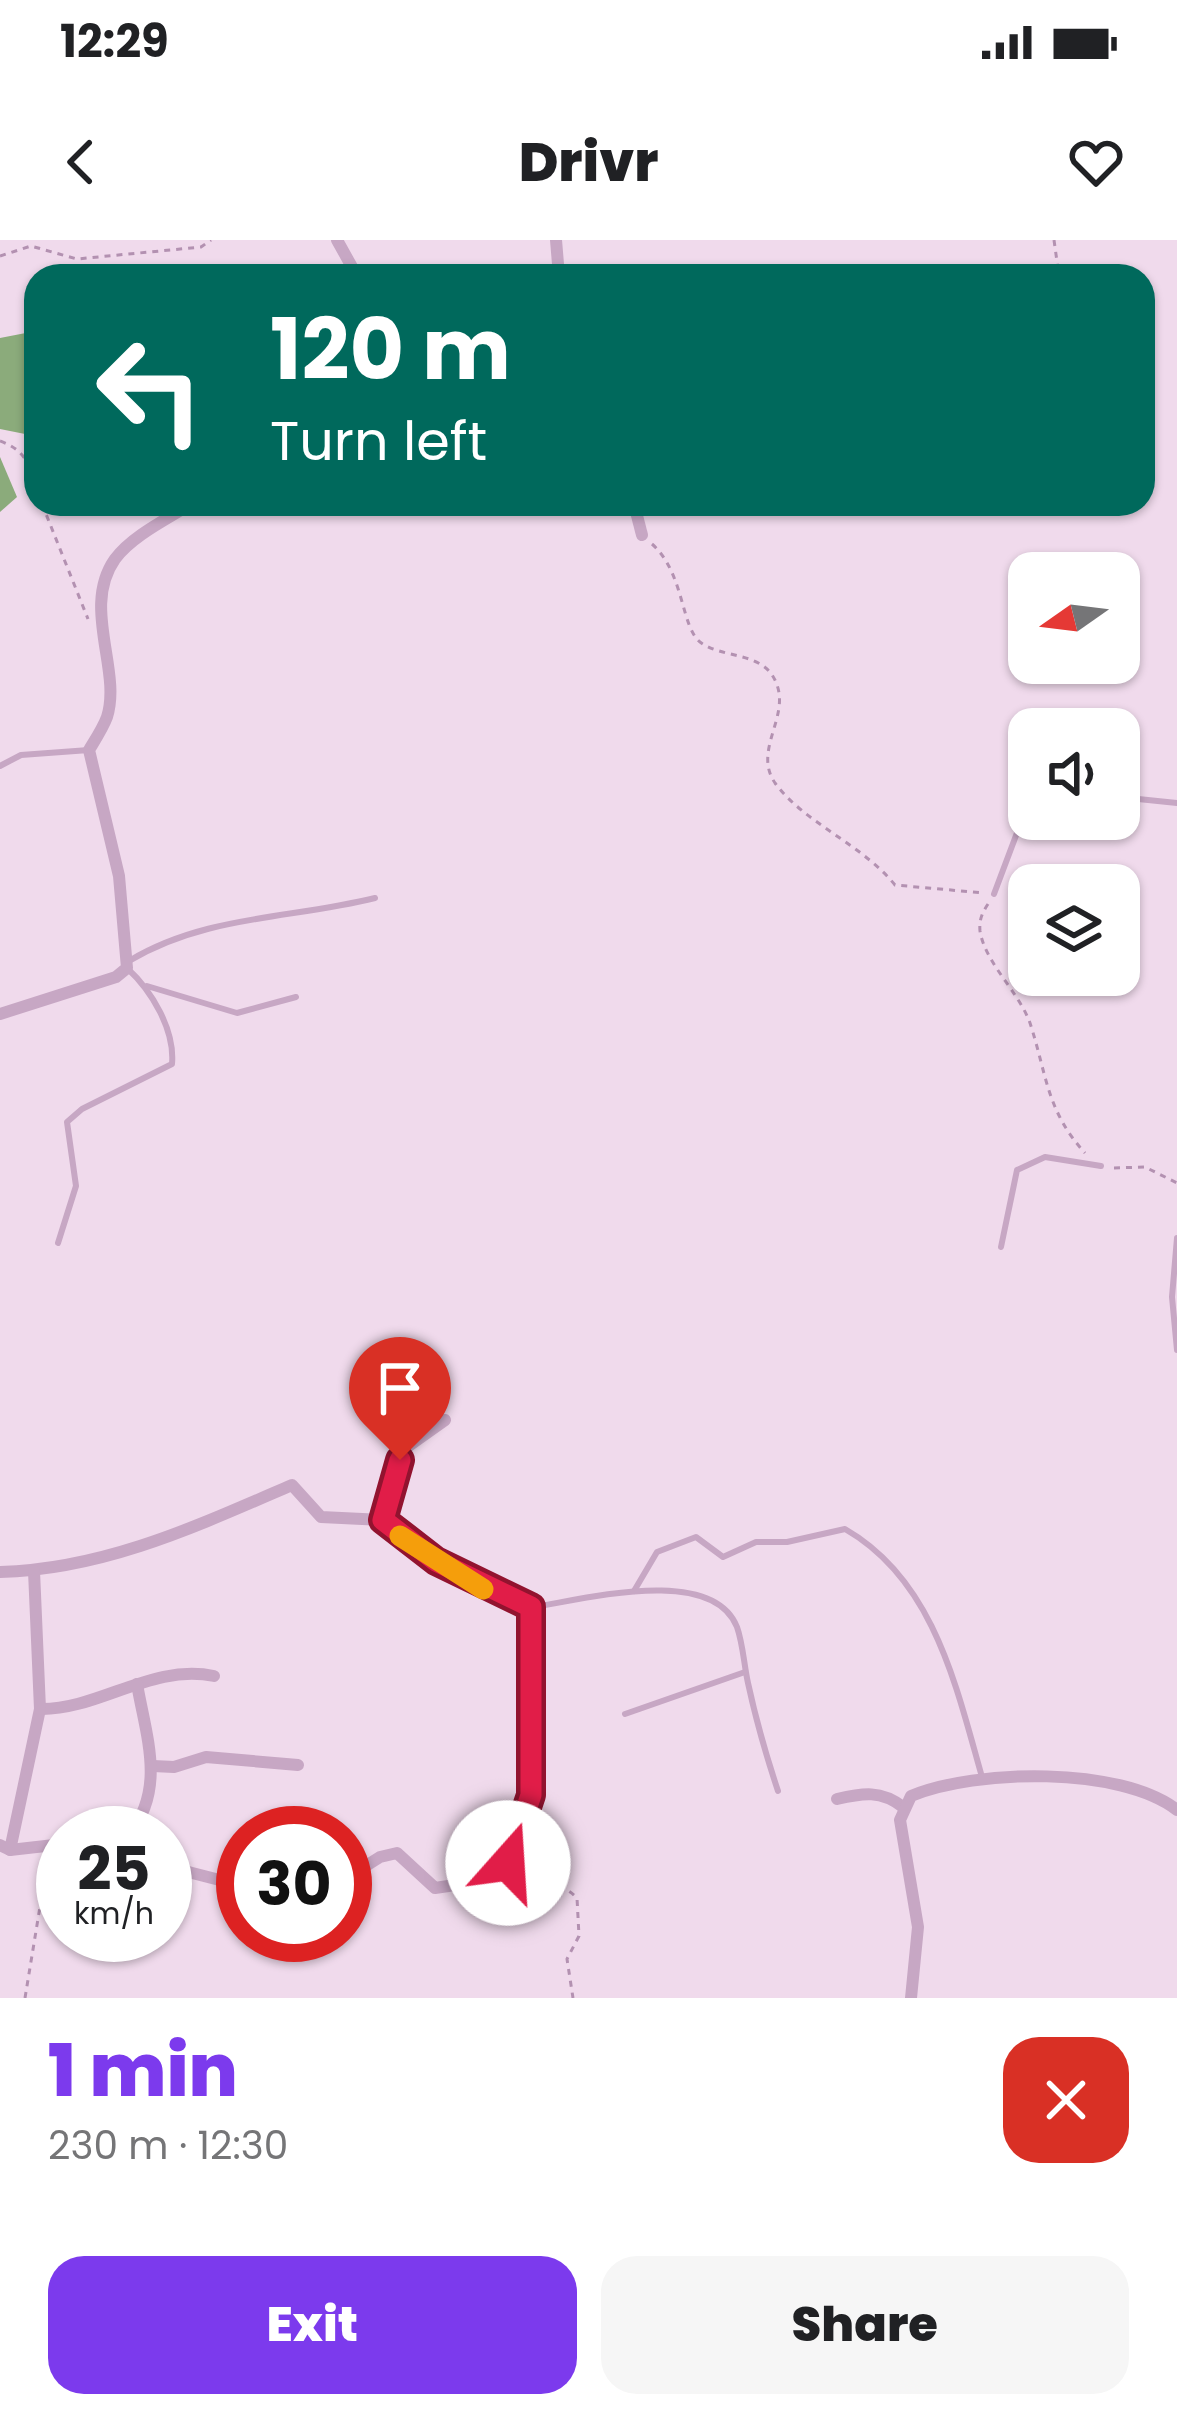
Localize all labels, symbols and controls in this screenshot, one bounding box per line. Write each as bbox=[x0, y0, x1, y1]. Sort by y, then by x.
text: 12:29 bbox=[60, 10, 169, 73]
text: Drivr bbox=[519, 124, 658, 200]
icon: back bbox=[48, 129, 114, 195]
icon: heart bbox=[1063, 129, 1129, 195]
text: 120 m bbox=[270, 291, 511, 408]
icon: left bbox=[72, 312, 228, 468]
text: Turn left bbox=[270, 403, 487, 479]
north arrow bbox=[1008, 552, 1140, 684]
map controls bbox=[1008, 552, 1140, 996]
button: sound bbox=[1008, 708, 1140, 840]
button: layers bbox=[1008, 864, 1140, 996]
pin bbox=[349, 1337, 451, 1460]
icon: arrive bbox=[367, 1355, 433, 1421]
position arrow bbox=[445, 1800, 571, 1926]
speed limit sign: 30 bbox=[216, 1806, 372, 1962]
text: 25 bbox=[77, 1827, 151, 1911]
text: km/h bbox=[74, 1892, 154, 1935]
text: 1 min bbox=[48, 2020, 238, 2121]
button: close bbox=[1003, 2037, 1129, 2163]
text: 230 m · 12:30 bbox=[48, 2118, 288, 2173]
button: Exit bbox=[48, 2256, 577, 2394]
button: Share bbox=[601, 2256, 1129, 2394]

